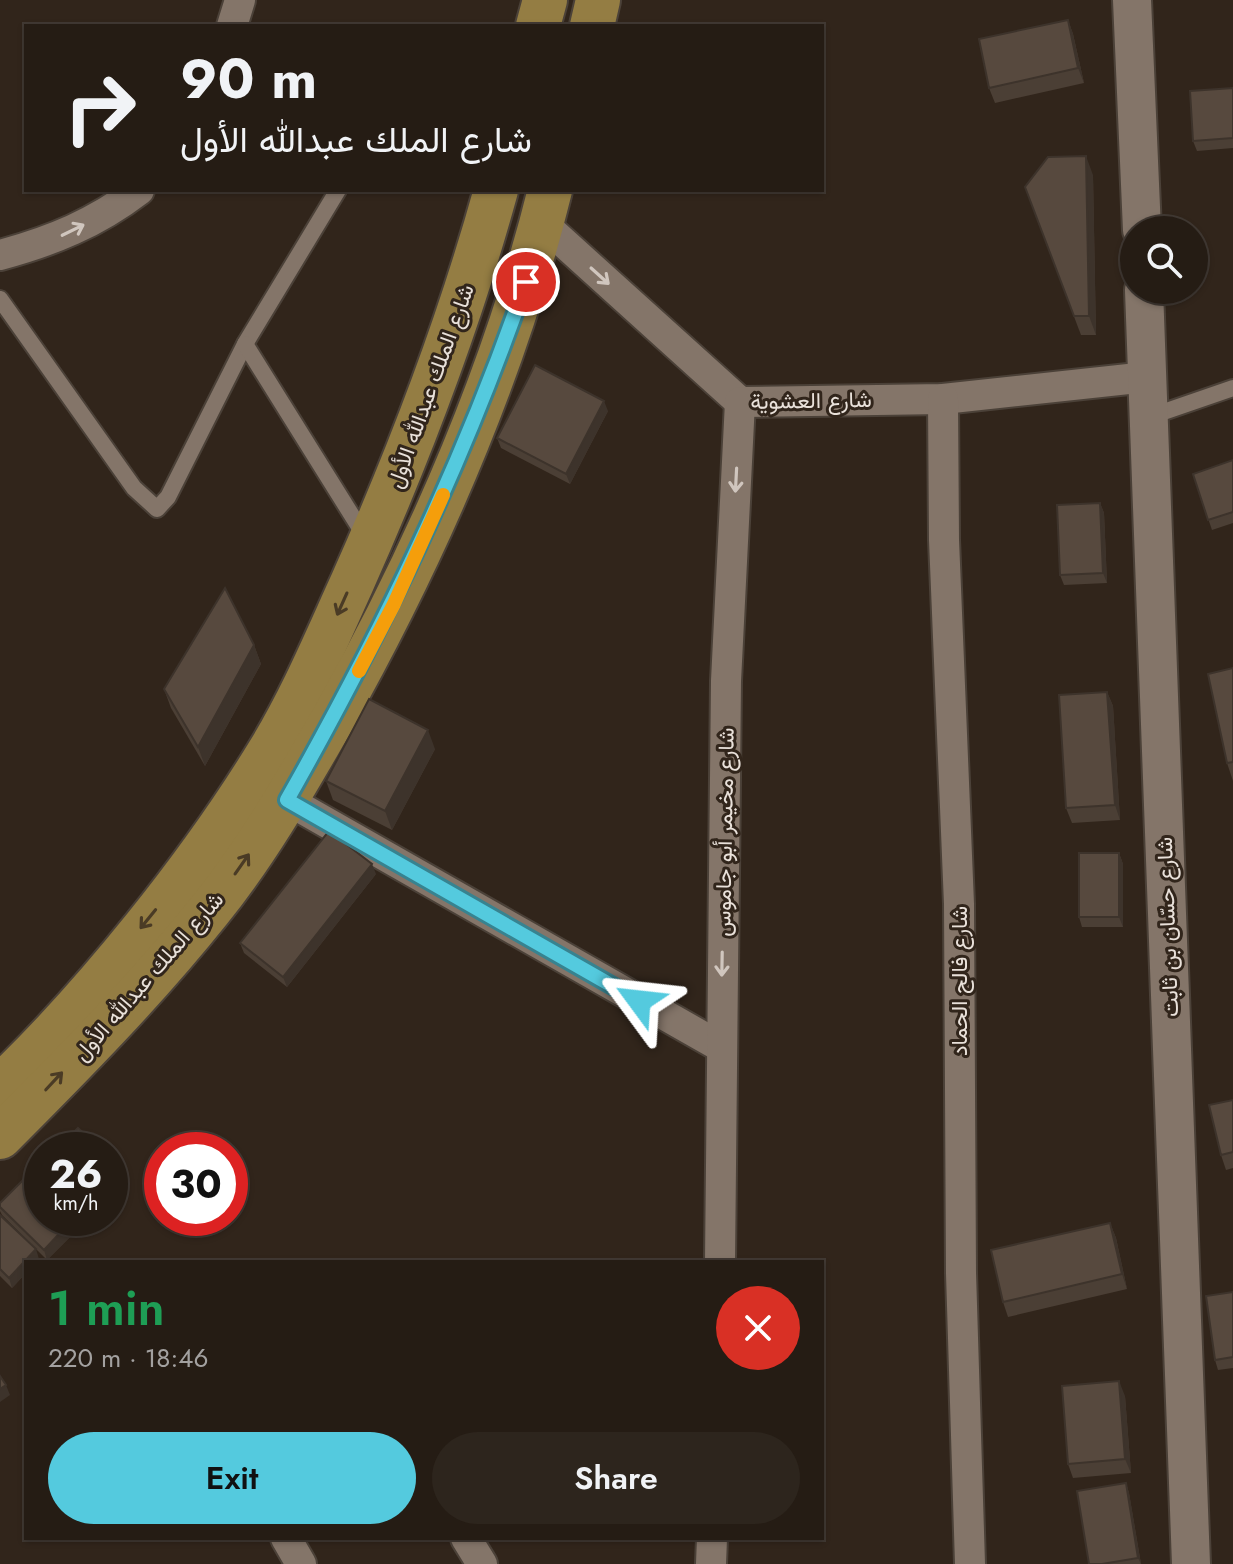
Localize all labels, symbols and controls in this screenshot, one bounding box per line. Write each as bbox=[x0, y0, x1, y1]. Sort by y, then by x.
text: 90 m bbox=[180, 38, 317, 119]
icon: right bbox=[48, 56, 152, 160]
text: شارع الملك عبدالله الأول bbox=[180, 113, 532, 165]
map controls bbox=[1120, 216, 1208, 304]
button: search bbox=[1120, 216, 1208, 304]
one-way arrow bbox=[61, 222, 85, 237]
pin bbox=[492, 248, 560, 316]
icon: arrive bbox=[504, 260, 548, 304]
one-way arrow bbox=[589, 266, 609, 284]
street label: شارع الملك عبدالله الأول bbox=[378, 279, 482, 493]
street label: شارع العشوية bbox=[750, 383, 872, 417]
one-way arrow bbox=[729, 466, 744, 493]
one-way arrow bbox=[334, 591, 349, 615]
street label: شارع مخيمر أبو جاموس bbox=[706, 727, 742, 937]
street label: شارع حسّان بن ثابت bbox=[1148, 836, 1186, 1018]
one-way arrow bbox=[234, 853, 250, 875]
street label: شارع الملك عبدالله الأول bbox=[65, 884, 231, 1068]
street label: شارع فالح الحماد bbox=[943, 906, 975, 1056]
one-way arrow bbox=[139, 908, 157, 929]
one-way arrow bbox=[714, 950, 730, 977]
position arrow bbox=[597, 959, 681, 1043]
one-way arrow bbox=[45, 1071, 64, 1091]
speed limit sign: 30 bbox=[144, 1132, 248, 1236]
text: 26 bbox=[50, 1145, 103, 1203]
text: km/h bbox=[53, 1189, 99, 1218]
text: 1 min bbox=[48, 1274, 165, 1343]
button: close bbox=[716, 1286, 800, 1370]
text: 220 m · 18:46 bbox=[48, 1339, 209, 1377]
button: Exit bbox=[48, 1432, 416, 1524]
button: Share bbox=[432, 1432, 800, 1524]

